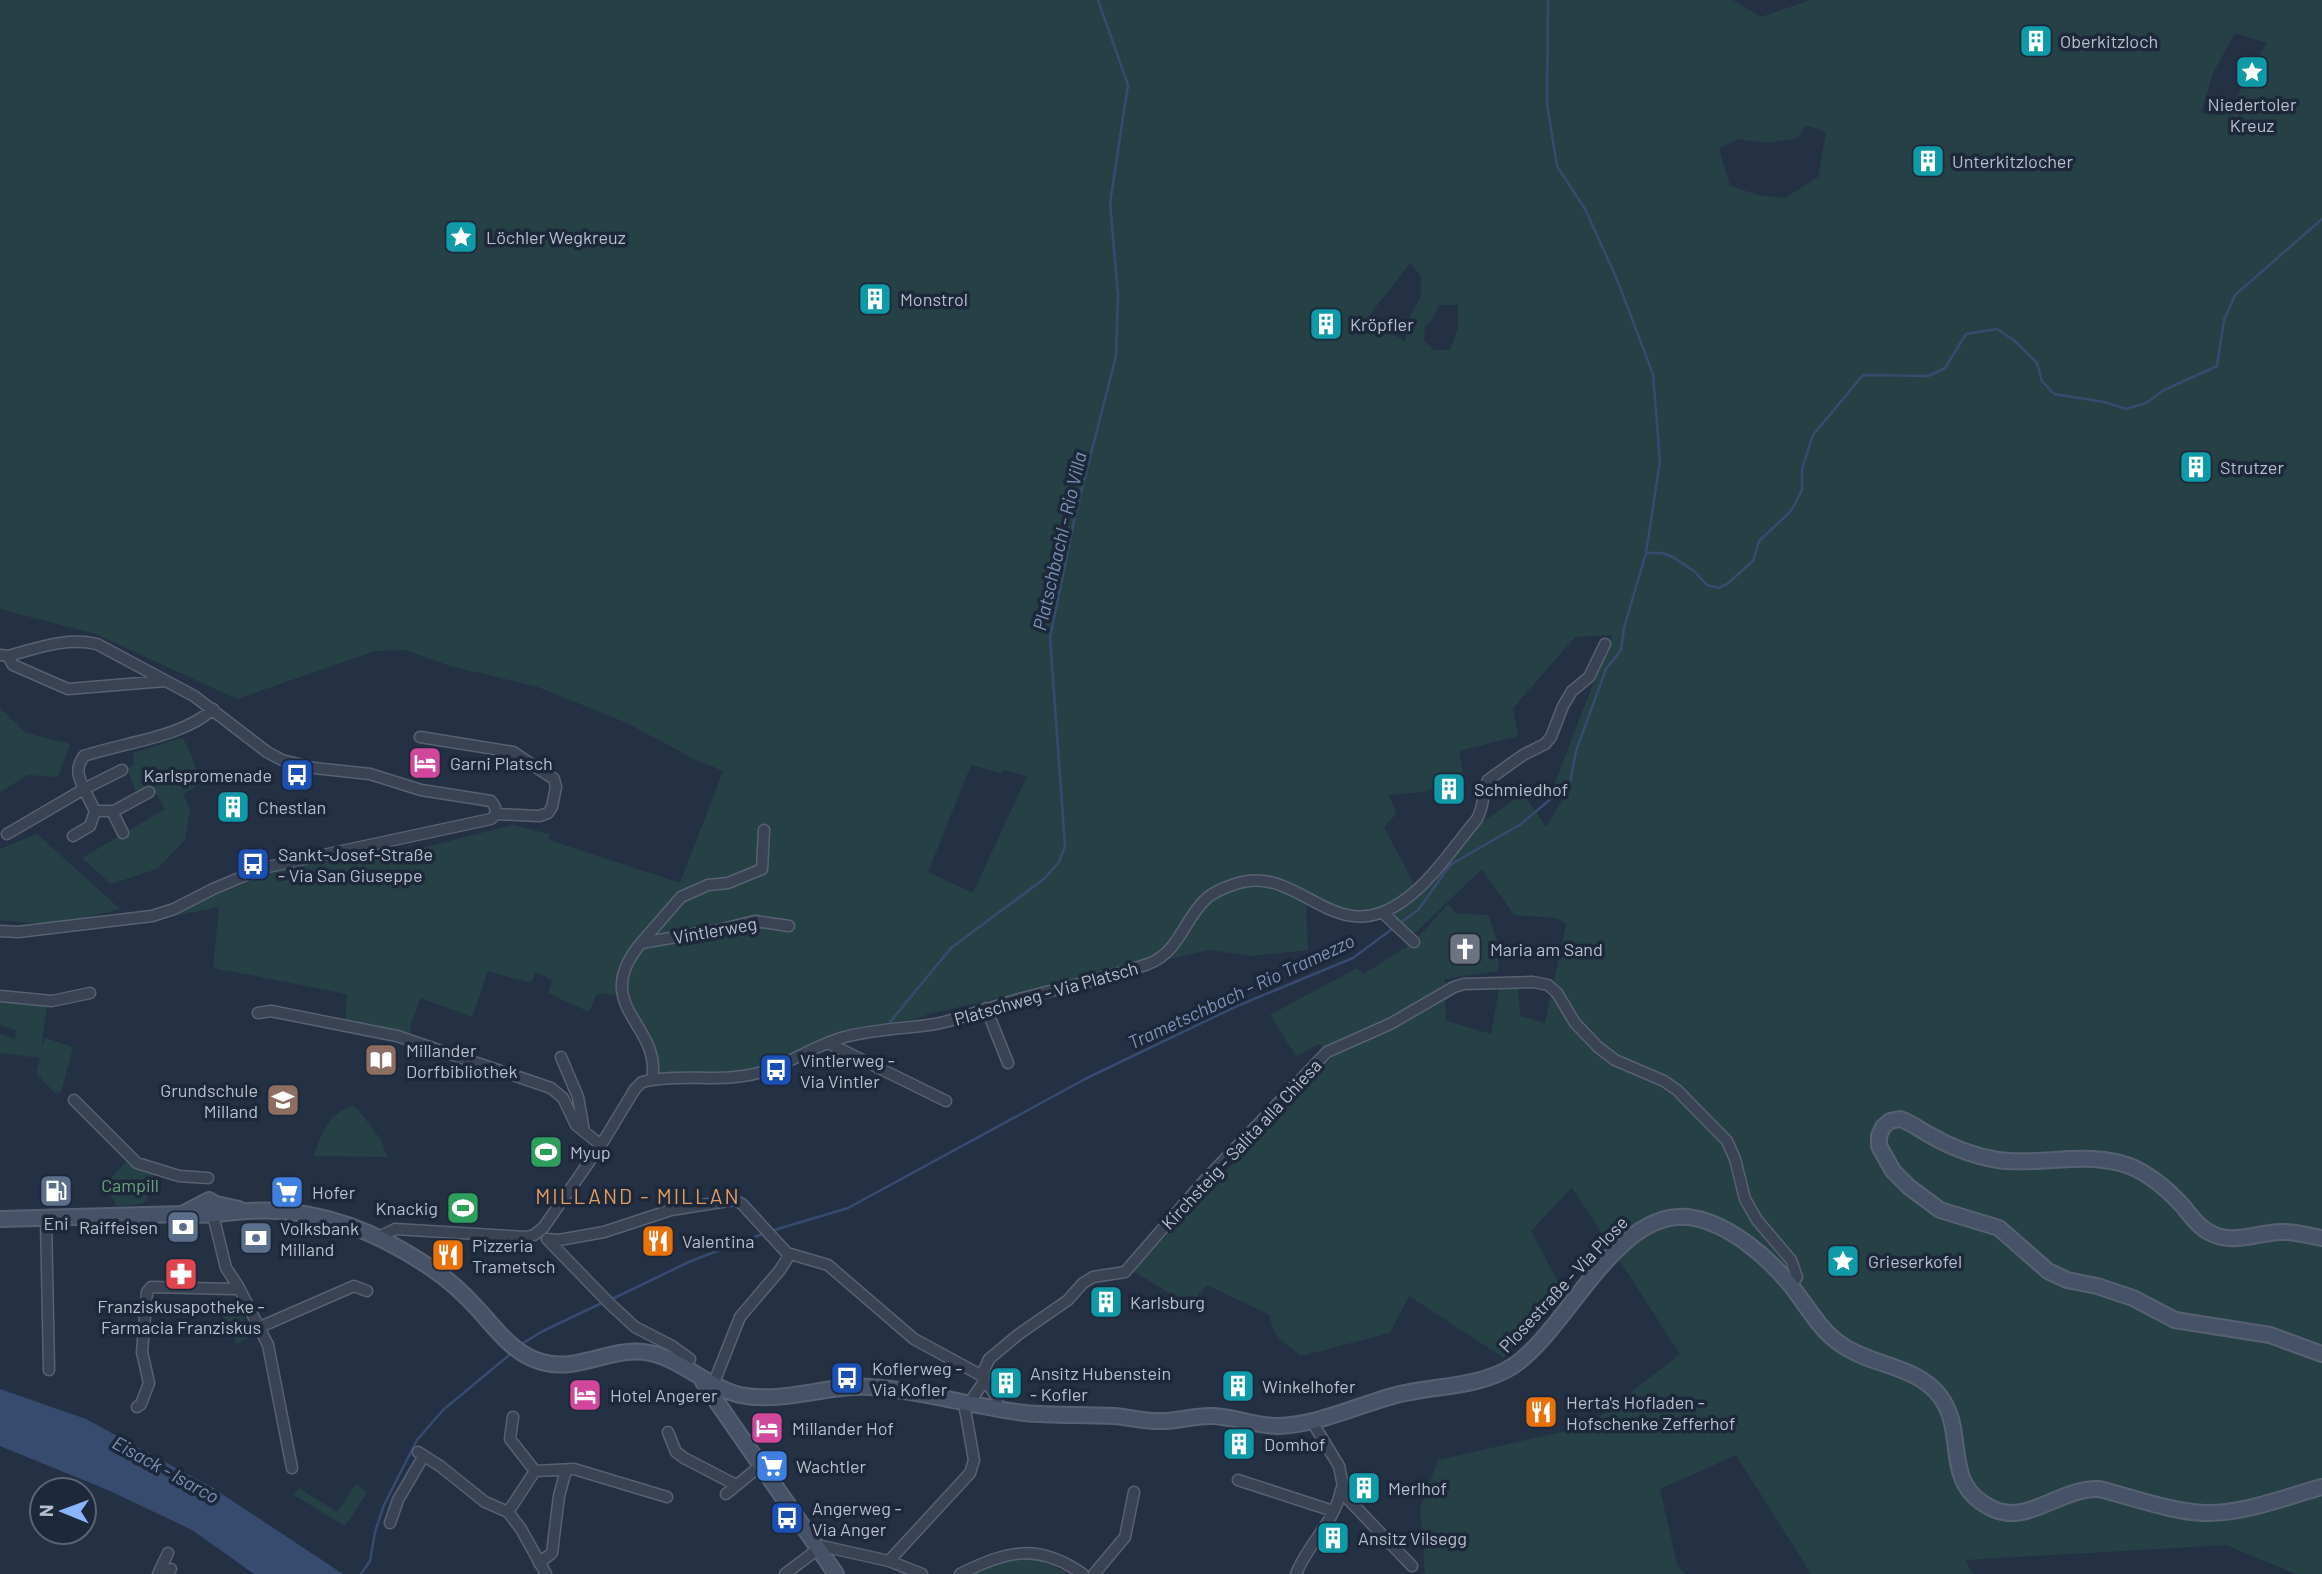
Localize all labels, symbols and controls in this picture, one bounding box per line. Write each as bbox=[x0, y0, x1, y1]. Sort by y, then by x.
building icon: Oberkitzloch bbox=[2017, 22, 2055, 60]
place label: Oberkitzloch bbox=[2060, 30, 2158, 52]
place icon: Niedertoler Kreuz bbox=[2233, 53, 2271, 91]
place label: Niedertoler Kreuz bbox=[2208, 93, 2297, 136]
building icon: Unterkitzlocher bbox=[1909, 142, 1947, 180]
place label: Unterkitzlocher bbox=[1952, 150, 2073, 172]
place icon: Löchler Wegkreuz bbox=[442, 218, 480, 256]
place label: Löchler Wegkreuz bbox=[486, 226, 626, 248]
building icon: Monstrol bbox=[856, 280, 894, 318]
place label: Monstrol bbox=[900, 288, 968, 310]
building icon: Kröpfler bbox=[1307, 305, 1345, 343]
place label: Kröpfler bbox=[1350, 313, 1414, 335]
building icon: Strutzer bbox=[2177, 448, 2215, 486]
water label: Platschbachl - Rio Villa bbox=[1027, 449, 1091, 633]
place label: Strutzer bbox=[2220, 456, 2284, 478]
hotel icon: Garni Platsch bbox=[406, 744, 444, 782]
place label: Garni Platsch bbox=[450, 752, 553, 774]
bus stop icon: Karlspromenade bbox=[278, 756, 316, 794]
place label: Karlspromenade bbox=[144, 764, 272, 786]
building icon: Schmiedhof bbox=[1430, 770, 1468, 808]
place label: Schmiedhof bbox=[1474, 778, 1568, 800]
building icon: Chestlan bbox=[214, 788, 252, 826]
place label: Chestlan bbox=[258, 796, 326, 818]
place label: Sankt-Josef-Straße - Via San Giuseppe bbox=[278, 843, 433, 886]
bus stop icon: Sankt-Josef-Straße - Via San Giuseppe bbox=[234, 845, 272, 883]
street label: Vintlerweg bbox=[672, 912, 758, 948]
water label: Trametschbach - Rio Tramezzo bbox=[1124, 928, 1358, 1054]
church icon: Maria am Sand bbox=[1446, 930, 1484, 968]
place label: Maria am Sand bbox=[1490, 938, 1603, 960]
street label: Platschweg - Via Platsch bbox=[951, 956, 1141, 1030]
place label: Millander Dorfbibliothek bbox=[406, 1039, 518, 1082]
library icon: Millander Dorfbibliothek bbox=[362, 1041, 400, 1079]
place label: Vintlerweg - Via Vintler bbox=[800, 1049, 895, 1092]
bus stop icon: Vintlerweg - Via Vintler bbox=[757, 1051, 795, 1089]
street label: Kirchsteig - Salita alla Chiesa bbox=[1156, 1054, 1326, 1234]
place label: Grundschule Milland bbox=[160, 1079, 258, 1122]
school or university icon: Grundschule Milland bbox=[264, 1081, 302, 1119]
sports icon: Myup bbox=[527, 1133, 565, 1171]
place label: Myup bbox=[570, 1141, 611, 1163]
fuel station icon: Eni bbox=[37, 1172, 75, 1210]
supermarket icon: Hofer bbox=[268, 1173, 306, 1211]
park label: Campill bbox=[101, 1174, 159, 1196]
place label: Hofer bbox=[312, 1181, 356, 1203]
district label: MILLAND - MILLAN bbox=[535, 1183, 741, 1208]
sports icon: Knackig bbox=[444, 1189, 482, 1227]
place label: Knackig bbox=[376, 1197, 438, 1219]
bank icon: Raiffeisen bbox=[164, 1208, 202, 1246]
street label: Plosestraße - Via Plose bbox=[1494, 1211, 1632, 1357]
place label: Eni bbox=[43, 1212, 69, 1234]
place label: Raiffeisen bbox=[79, 1216, 158, 1238]
place label: Volksbank Milland bbox=[280, 1217, 359, 1260]
bank icon: Volksbank Milland bbox=[237, 1219, 275, 1257]
restaurant icon: Valentina bbox=[639, 1222, 677, 1260]
place label: Valentina bbox=[682, 1230, 754, 1252]
place label: Pizzeria Trametsch bbox=[472, 1234, 556, 1277]
restaurant icon: Pizzeria Trametsch bbox=[429, 1236, 467, 1274]
place icon: Grieserkofel bbox=[1824, 1242, 1862, 1280]
place label: Grieserkofel bbox=[1868, 1250, 1962, 1272]
pharmacy icon: Franziskusapotheke - Farmacia Franziskus bbox=[162, 1255, 200, 1293]
building icon: Karlsburg bbox=[1087, 1283, 1125, 1321]
place label: Karlsburg bbox=[1130, 1291, 1205, 1313]
place label: Franziskusapotheke - Farmacia Franziskus bbox=[97, 1295, 265, 1338]
place label: Koflerweg - Via Kofler bbox=[872, 1357, 962, 1400]
bus stop icon: Koflerweg - Via Kofler bbox=[828, 1359, 866, 1397]
place label: Ansitz Hubenstein - Kofler bbox=[1030, 1362, 1171, 1405]
building icon: Ansitz Hubenstein - Kofler bbox=[987, 1364, 1025, 1402]
building icon: Winkelhofer bbox=[1219, 1367, 1257, 1405]
place label: Winkelhofer bbox=[1262, 1375, 1356, 1397]
hotel icon: Hotel Angerer bbox=[566, 1376, 604, 1414]
place label: Hotel Angerer bbox=[610, 1384, 718, 1406]
place label: Herta's Hofladen - Hofschenke Zefferhof bbox=[1566, 1391, 1735, 1434]
restaurant icon: Herta's Hofladen - Hofschenke Zefferhof bbox=[1522, 1393, 1560, 1431]
hotel icon: Millander Hof bbox=[748, 1409, 786, 1447]
place label: Millander Hof bbox=[792, 1417, 894, 1439]
building icon: Domhof bbox=[1220, 1425, 1258, 1463]
water label: Eisack - Isarco bbox=[109, 1430, 223, 1508]
place label: Domhof bbox=[1264, 1433, 1326, 1455]
supermarket icon: Wachtler bbox=[753, 1447, 791, 1485]
place label: Wachtler bbox=[796, 1455, 866, 1477]
building icon: Merlhof bbox=[1345, 1469, 1383, 1507]
north arrow bbox=[28, 1476, 98, 1546]
place label: Merlhof bbox=[1388, 1477, 1447, 1499]
place label: Angerweg - Via Anger bbox=[812, 1497, 902, 1540]
bus stop icon: Angerweg - Via Anger bbox=[768, 1499, 806, 1537]
text: N bbox=[34, 1504, 57, 1517]
building icon: Ansitz Vilsegg bbox=[1314, 1519, 1352, 1557]
place label: Ansitz Vilsegg bbox=[1358, 1527, 1467, 1549]

